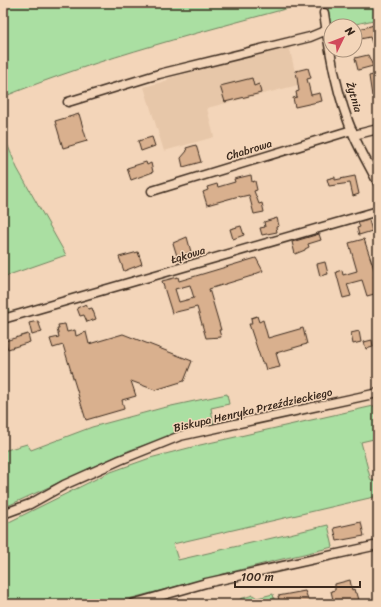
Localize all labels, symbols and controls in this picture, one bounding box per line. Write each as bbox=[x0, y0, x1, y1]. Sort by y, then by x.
north arrow bbox=[323, 18, 363, 58]
text: N bbox=[340, 22, 360, 41]
street label: Żytnia bbox=[341, 79, 368, 115]
street label: Chabrowa bbox=[224, 134, 275, 166]
street label: Łąkowa bbox=[168, 241, 208, 269]
street label: Biskupa Henryka Przeździeckiego bbox=[172, 382, 335, 438]
scale bar bbox=[235, 563, 360, 589]
text: 100 m bbox=[241, 566, 274, 588]

